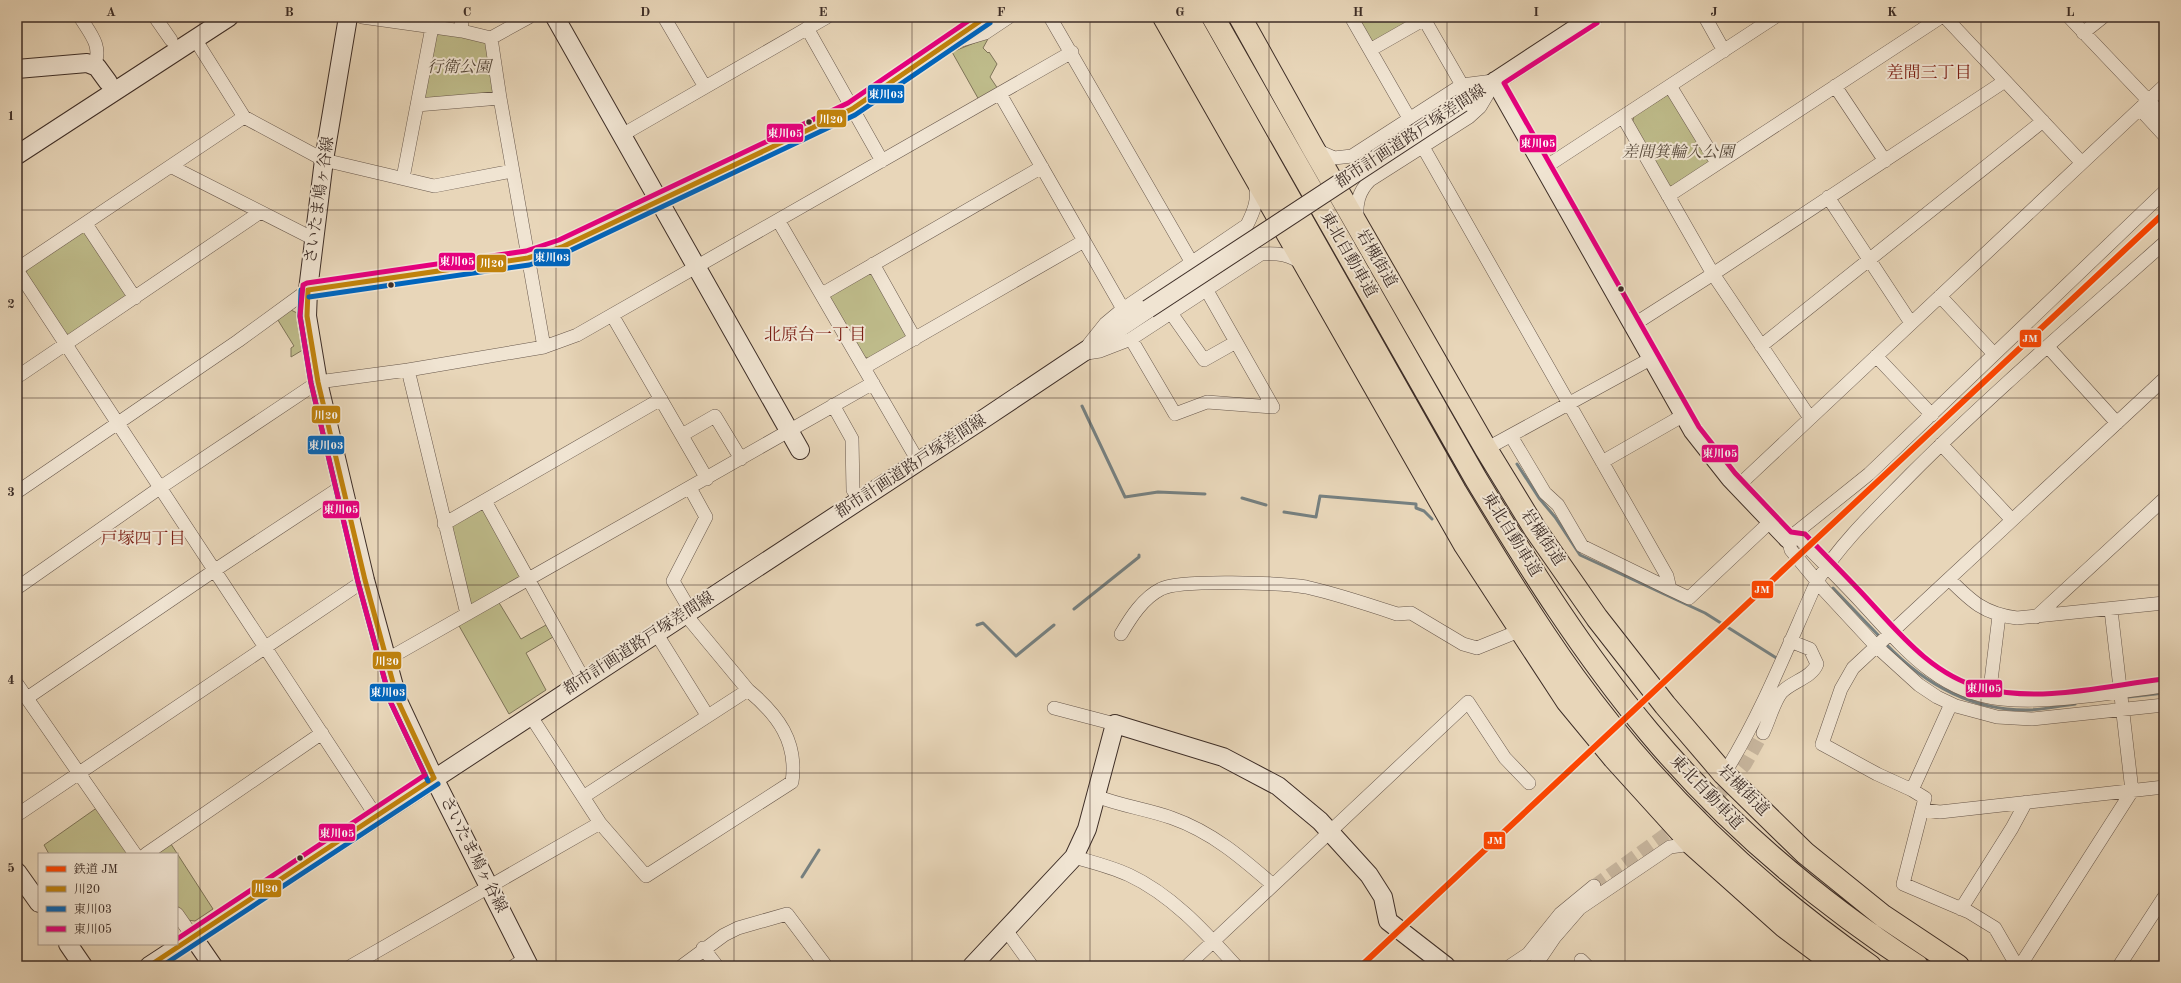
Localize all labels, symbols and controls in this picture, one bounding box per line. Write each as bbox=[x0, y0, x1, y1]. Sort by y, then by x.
text: A bbox=[106, 6, 116, 19]
text: B bbox=[284, 6, 294, 19]
text: C bbox=[463, 6, 471, 19]
text: D bbox=[640, 6, 650, 19]
text: E bbox=[819, 6, 828, 19]
text: F bbox=[997, 6, 1006, 19]
text: G bbox=[1175, 6, 1185, 19]
text: H bbox=[1353, 6, 1364, 19]
text: I bbox=[1533, 6, 1539, 19]
text: J bbox=[1710, 6, 1718, 19]
text: K bbox=[1887, 6, 1897, 19]
text: L bbox=[2066, 6, 2075, 19]
park label: 行衛公園 bbox=[427, 58, 494, 76]
district label: 差間三丁目 bbox=[1887, 63, 1972, 82]
street label: 都市計画道路戸塚差間線 bbox=[1332, 81, 1489, 192]
line badge: 東川03 bbox=[867, 84, 905, 104]
text: 東川03 bbox=[869, 88, 903, 101]
line badge: 川20 bbox=[816, 109, 847, 128]
text: 1 bbox=[7, 110, 15, 123]
text: 川20 bbox=[819, 114, 843, 126]
unlabelled marker bbox=[804, 117, 814, 127]
line badge: 東川05 bbox=[766, 123, 804, 143]
text: 東川05 bbox=[768, 127, 802, 140]
line badge: 東川05 bbox=[1519, 134, 1557, 153]
street label: さいたま鳩ヶ谷線 bbox=[301, 135, 337, 264]
text: 東川05 bbox=[1521, 137, 1555, 150]
park label: 差間箕輪入公園 bbox=[1622, 143, 1737, 161]
street label: 東北自動車道 bbox=[1317, 208, 1381, 301]
street label: 岩槻街道 bbox=[1353, 226, 1401, 291]
line badge: 東川03 bbox=[533, 248, 571, 267]
text: 東川03 bbox=[535, 251, 569, 264]
line badge: 東川05 bbox=[438, 252, 476, 271]
line badge: 川20 bbox=[476, 254, 507, 273]
text: 東川05 bbox=[440, 255, 474, 268]
text: 川20 bbox=[480, 258, 504, 270]
unlabelled marker bbox=[386, 280, 396, 290]
unlabelled marker bbox=[1616, 284, 1626, 294]
text: 2 bbox=[7, 298, 15, 311]
district label: 北原台一丁目 bbox=[764, 325, 866, 344]
line badge: JM bbox=[2019, 329, 2042, 348]
text: JM bbox=[2022, 334, 2038, 345]
line badge: 川20 bbox=[311, 405, 341, 424]
text: 川20 bbox=[314, 410, 338, 422]
street label: 都市計画道路戸塚差間線 bbox=[832, 411, 989, 522]
line badge: 東川03 bbox=[307, 435, 345, 455]
text: 東川03 bbox=[309, 439, 343, 452]
line badge: 東川05 bbox=[1701, 444, 1739, 463]
text: 東川05 bbox=[1703, 447, 1737, 460]
text: 3 bbox=[7, 486, 15, 499]
street label: 東北自動車道 bbox=[1479, 489, 1545, 580]
line badge: 東川05 bbox=[322, 500, 360, 519]
text: 東川05 bbox=[324, 503, 358, 516]
street label: 岩槻街道 bbox=[1517, 506, 1568, 569]
district label: 戸塚四丁目 bbox=[101, 529, 186, 548]
line badge: JM bbox=[1751, 580, 1774, 599]
text: JM bbox=[1754, 585, 1770, 596]
street label: 都市計画道路戸塚差間線 bbox=[560, 588, 717, 699]
line badge: 川20 bbox=[372, 651, 402, 670]
text: 川20 bbox=[375, 656, 399, 668]
text: 4 bbox=[7, 674, 15, 687]
line badge: 東川05 bbox=[1965, 679, 2003, 698]
text: 東川05 bbox=[1967, 682, 2001, 695]
line badge: 東川03 bbox=[369, 683, 407, 702]
text: 東川03 bbox=[371, 686, 405, 699]
street label: 東北自動車道 bbox=[1667, 752, 1747, 833]
street label: 岩槻街道 bbox=[1715, 761, 1773, 819]
street label: さいたま鳩ヶ谷線 bbox=[437, 793, 511, 916]
line badge: 東川05 bbox=[318, 823, 356, 842]
text: 東川05 bbox=[320, 827, 354, 840]
line badge: JM bbox=[1483, 831, 1506, 850]
text: JM bbox=[1487, 836, 1503, 847]
legend bbox=[38, 853, 178, 945]
unlabelled marker bbox=[295, 853, 305, 863]
text: 5 bbox=[7, 862, 15, 875]
text: 鉄道 JM bbox=[73, 862, 118, 876]
line badge: 川20 bbox=[251, 879, 282, 898]
text: 川20 bbox=[74, 883, 100, 896]
text: 川20 bbox=[254, 883, 278, 895]
text: 東川03 bbox=[74, 902, 112, 916]
text: 東川05 bbox=[74, 922, 112, 936]

